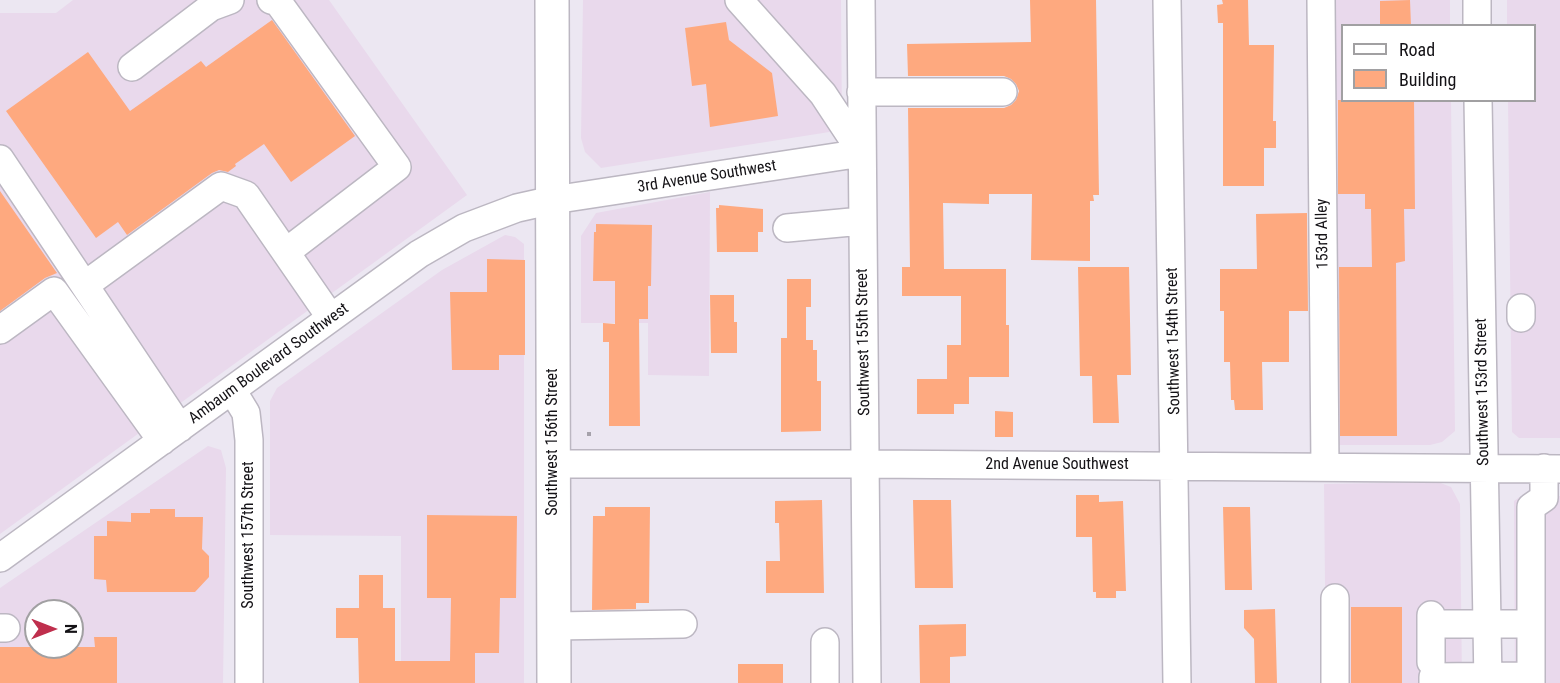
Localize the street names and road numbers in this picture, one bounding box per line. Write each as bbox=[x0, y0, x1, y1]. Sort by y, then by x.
street label: 3rd Avenue Southwest bbox=[636, 157, 778, 197]
street label: 153rd Alley bbox=[1313, 199, 1333, 269]
street label: Southwest 154th Street bbox=[1163, 267, 1185, 415]
street label: Southwest 155th Street bbox=[853, 268, 875, 416]
street label: Ambaum Boulevard Southwest bbox=[185, 300, 353, 428]
street label: Southwest 153rd Street bbox=[1472, 318, 1494, 466]
street label: Southwest 156th Street bbox=[543, 368, 563, 516]
street label: 2nd Avenue Southwest bbox=[985, 455, 1129, 475]
street label: Southwest 157th Street bbox=[239, 461, 259, 609]

